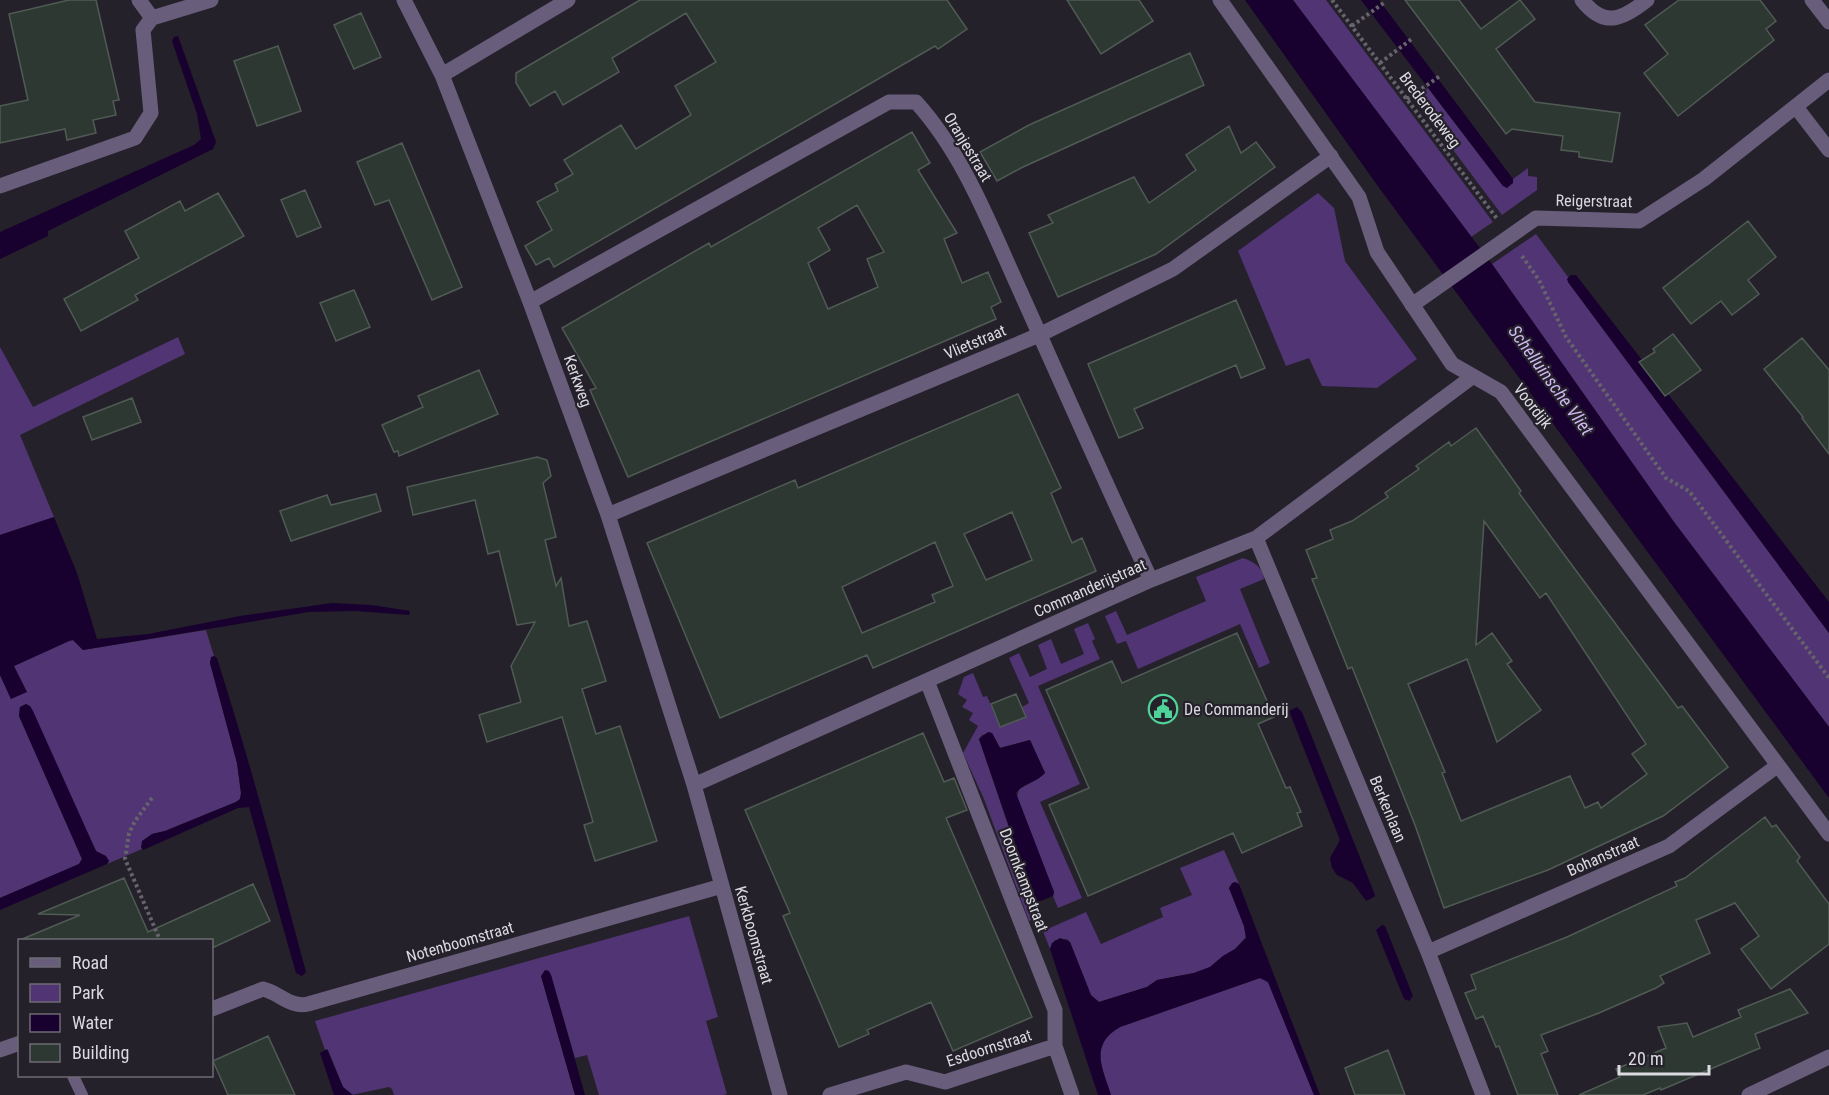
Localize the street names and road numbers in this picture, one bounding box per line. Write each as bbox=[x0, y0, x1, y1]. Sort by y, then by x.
street label: Brederodeweg bbox=[1395, 68, 1465, 152]
street label: Oranjestraat bbox=[940, 109, 996, 185]
street label: Reigerstraat bbox=[1556, 191, 1633, 211]
street label: Vlietstraat bbox=[941, 320, 1009, 363]
street label: Kerkweg bbox=[560, 352, 596, 410]
street label: Voordijk bbox=[1510, 380, 1557, 433]
street label: Commanderijstraat bbox=[1031, 555, 1149, 621]
street label: Berkenlaan bbox=[1366, 773, 1410, 845]
street label: Doornkampstraat bbox=[996, 826, 1053, 935]
street label: Bohanstraat bbox=[1564, 832, 1642, 880]
street label: Kerkboomstraat bbox=[731, 884, 777, 986]
street label: Notenboomstraat bbox=[404, 918, 516, 966]
street label: Esdoornstraat bbox=[944, 1025, 1034, 1071]

